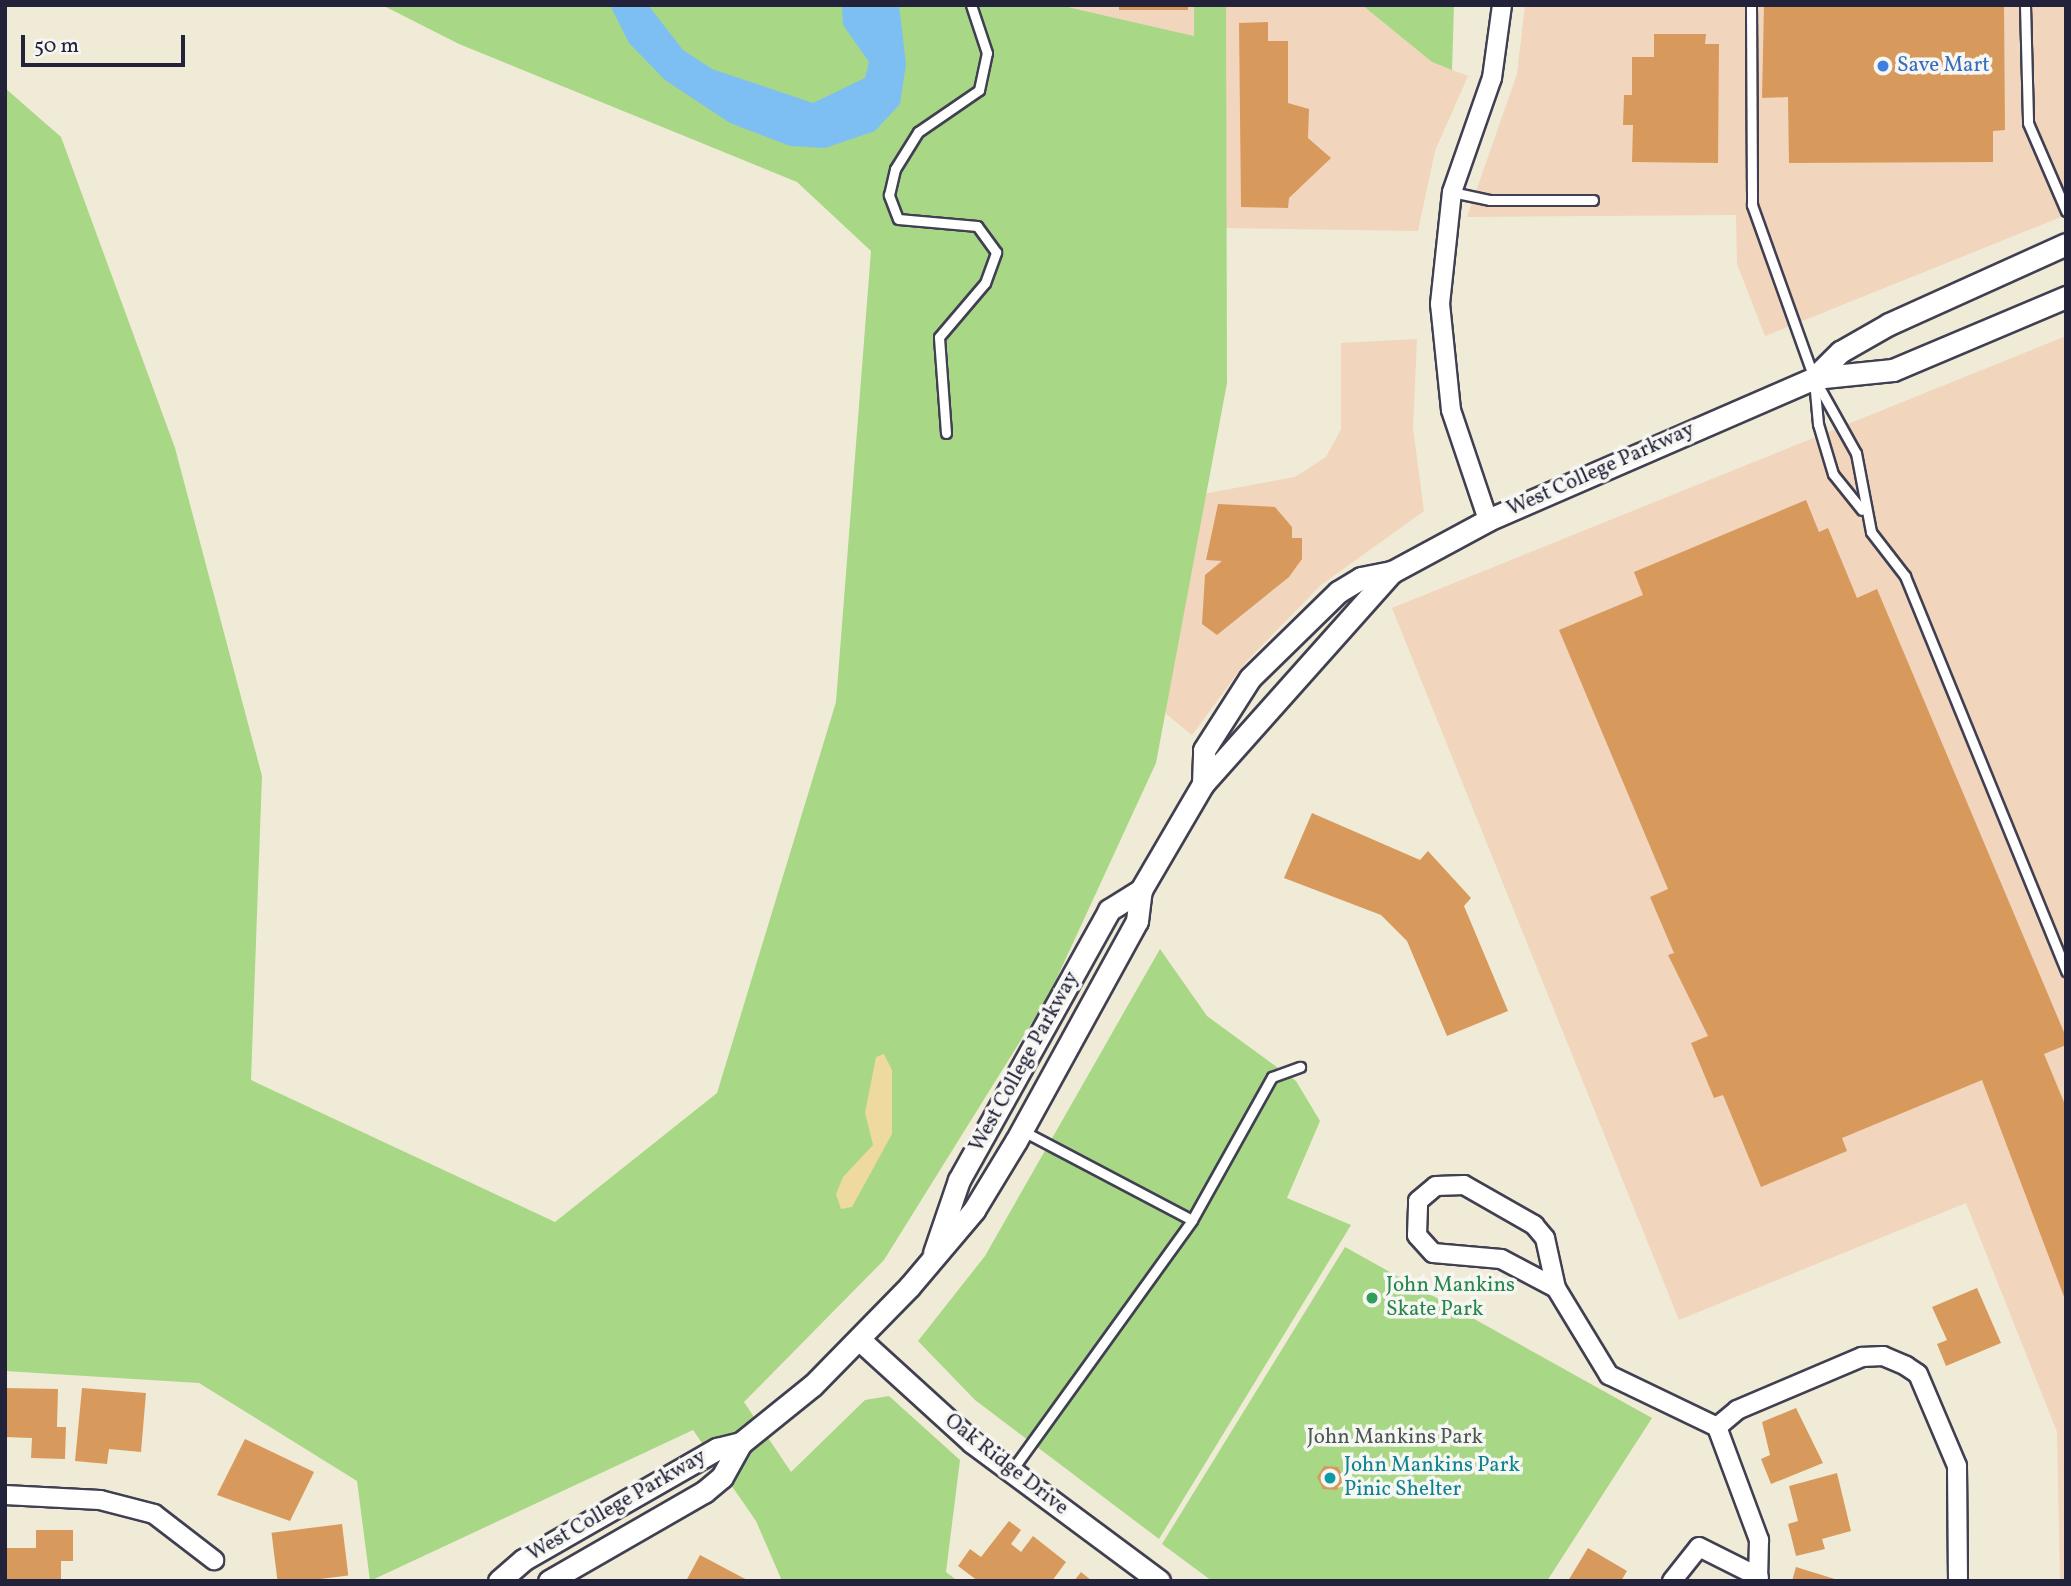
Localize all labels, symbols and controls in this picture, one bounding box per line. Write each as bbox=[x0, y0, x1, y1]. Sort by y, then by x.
scale bar bbox=[24, 21, 189, 65]
text: 50 m bbox=[34, 32, 79, 61]
place label: Save Mart bbox=[1897, 53, 1990, 79]
marker: Save Mart bbox=[1875, 58, 1891, 74]
street label: West College Parkway bbox=[1503, 417, 1699, 523]
street label: West College Parkway bbox=[965, 967, 1085, 1157]
place label: John Mankins Skate Park bbox=[1386, 1273, 1515, 1323]
marker: John Mankins Skate Park bbox=[1364, 1290, 1380, 1306]
street label: Oak Ridge Drive bbox=[939, 1409, 1073, 1521]
park label: John Mankins Park bbox=[1307, 1425, 1483, 1451]
street label: West College Parkway bbox=[523, 1445, 711, 1567]
place label: John Mankins Park Pinic Shelter bbox=[1344, 1453, 1520, 1503]
marker: John Mankins Park Pinic Shelter bbox=[1322, 1470, 1338, 1486]

